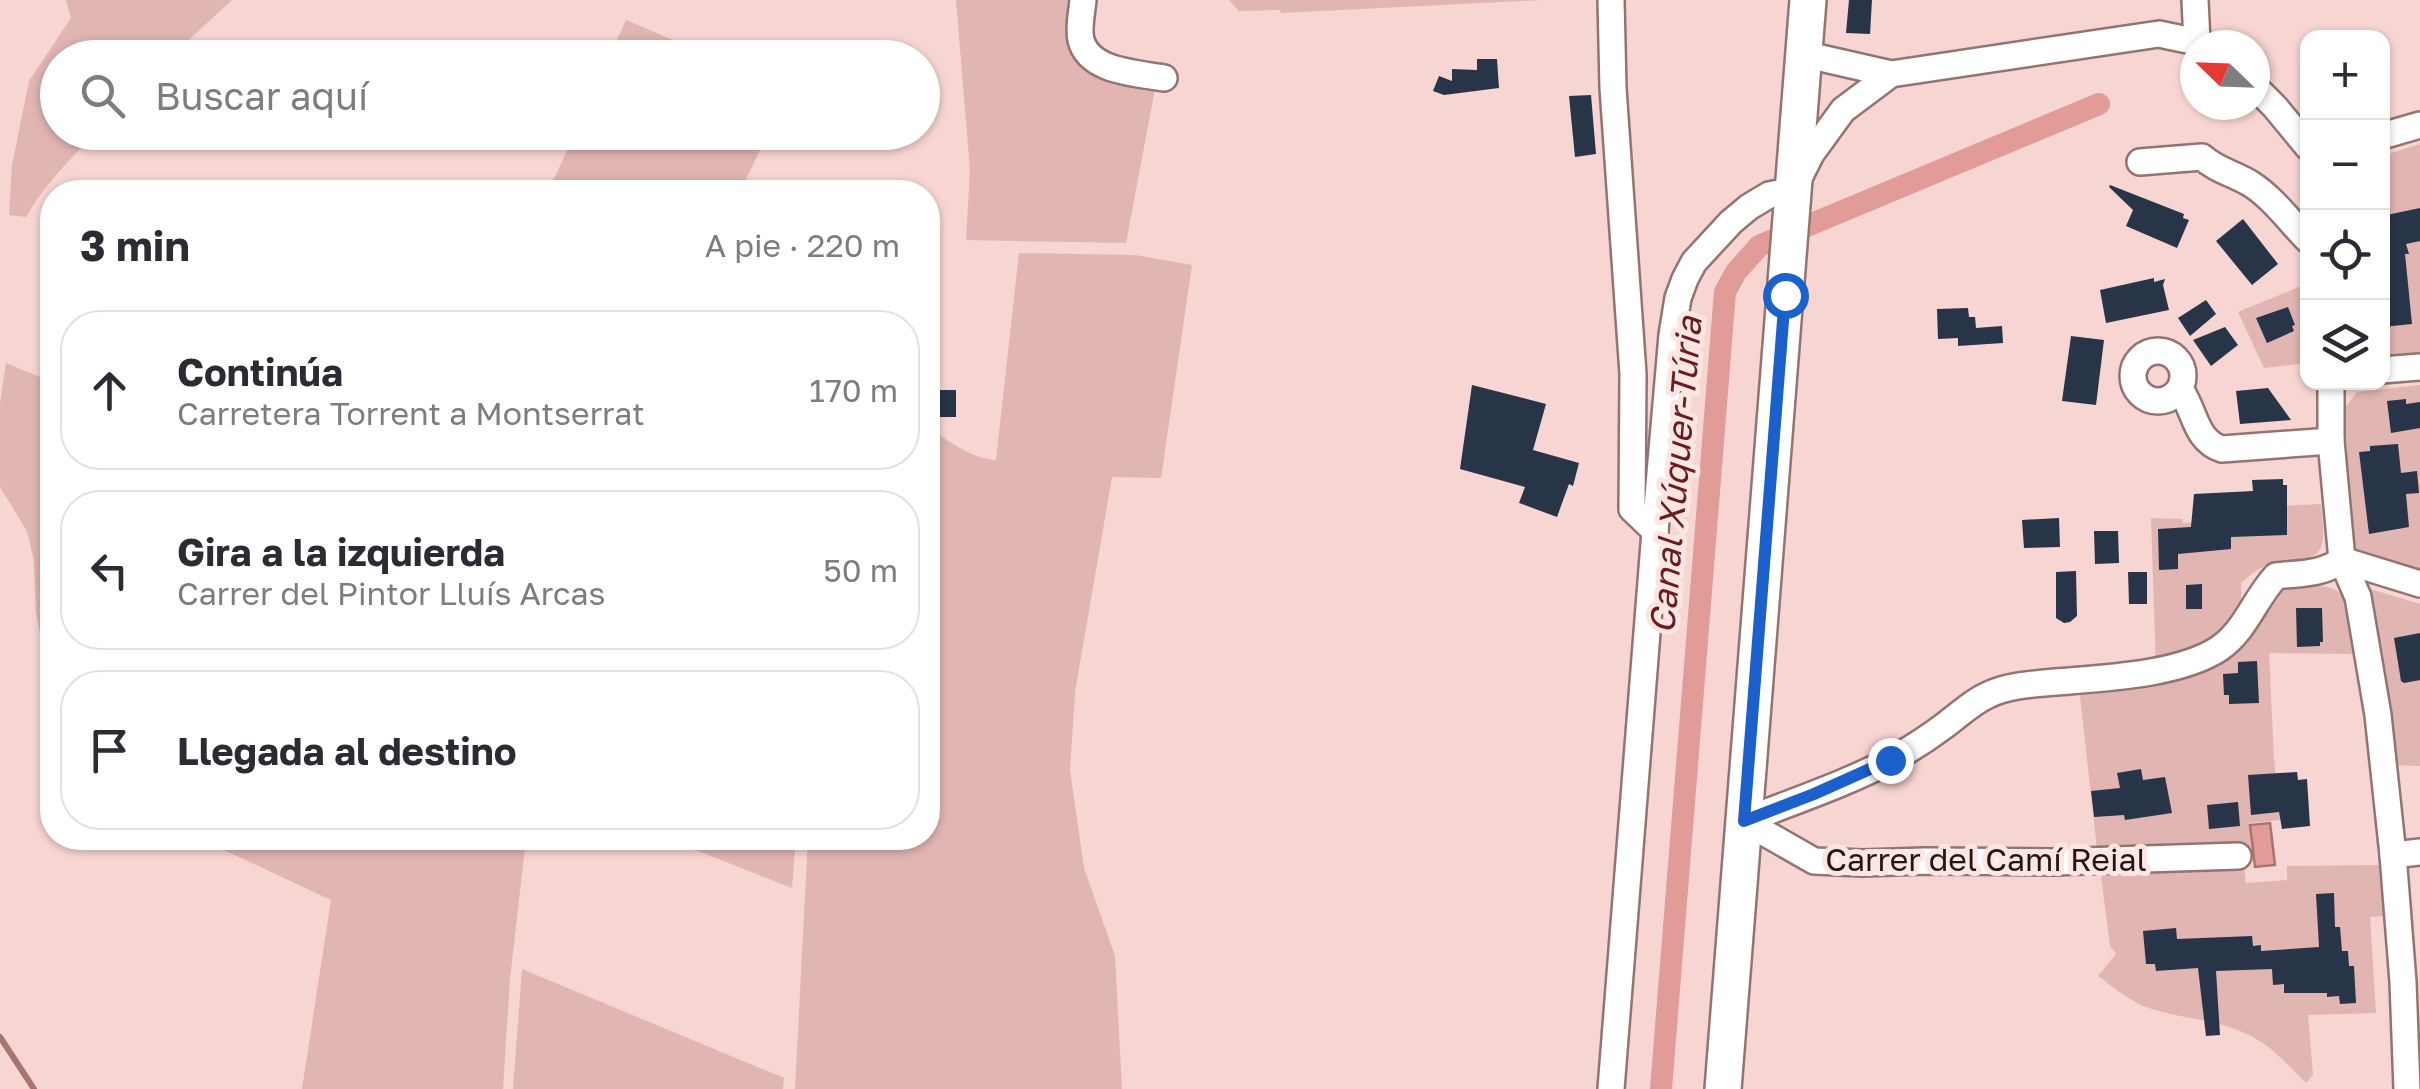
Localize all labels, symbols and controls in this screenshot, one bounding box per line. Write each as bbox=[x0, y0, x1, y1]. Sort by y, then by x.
north arrow bbox=[2180, 30, 2270, 120]
map controls bbox=[2300, 30, 2390, 390]
button: + bbox=[2300, 30, 2390, 120]
search box bbox=[40, 40, 940, 150]
icon: search bbox=[75, 68, 130, 123]
text: Buscar aquí bbox=[155, 73, 368, 118]
button: − bbox=[2300, 120, 2390, 210]
button: locate bbox=[2300, 210, 2390, 300]
text: 3 min bbox=[80, 220, 190, 270]
text: A pie · 220 m bbox=[705, 226, 900, 264]
route start bbox=[1763, 273, 1809, 319]
button: layers bbox=[2300, 300, 2390, 390]
water label: Canal Xúquer-Túria bbox=[1640, 314, 1710, 635]
text: Continúa bbox=[177, 349, 343, 394]
icon: ahead bbox=[82, 363, 137, 418]
text: 170 m bbox=[809, 371, 898, 409]
text: Carretera Torrent a Montserrat bbox=[177, 394, 645, 432]
text: Gira a la izquierda bbox=[177, 529, 505, 574]
icon: left bbox=[82, 543, 137, 598]
text: 50 m bbox=[823, 551, 898, 589]
text: Carrer del Pintor Lluís Arcas bbox=[177, 574, 606, 612]
icon: arrive bbox=[82, 723, 137, 778]
text: Llegada al destino bbox=[177, 728, 517, 773]
route end bbox=[1868, 738, 1914, 784]
street label: Carrer del Camí Reial bbox=[1825, 840, 2147, 878]

